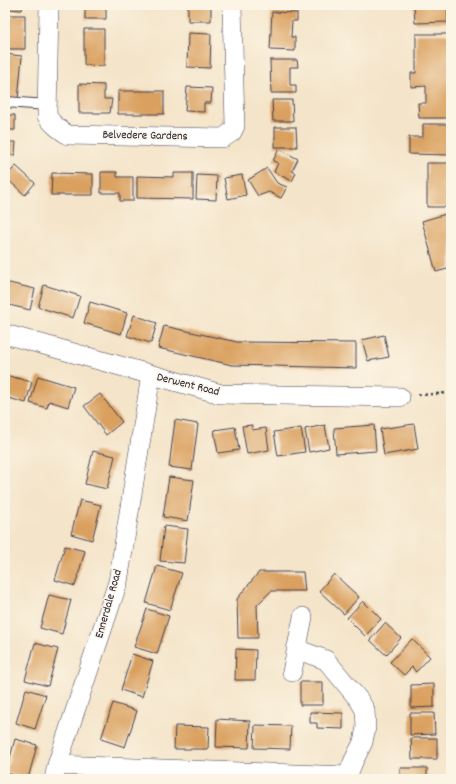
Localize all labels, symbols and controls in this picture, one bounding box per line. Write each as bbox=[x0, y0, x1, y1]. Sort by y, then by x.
street label: Belvedere Gardens bbox=[102, 127, 188, 145]
street label: Derwent Road bbox=[155, 369, 221, 401]
street label: Ennerdale Road bbox=[91, 568, 127, 640]

